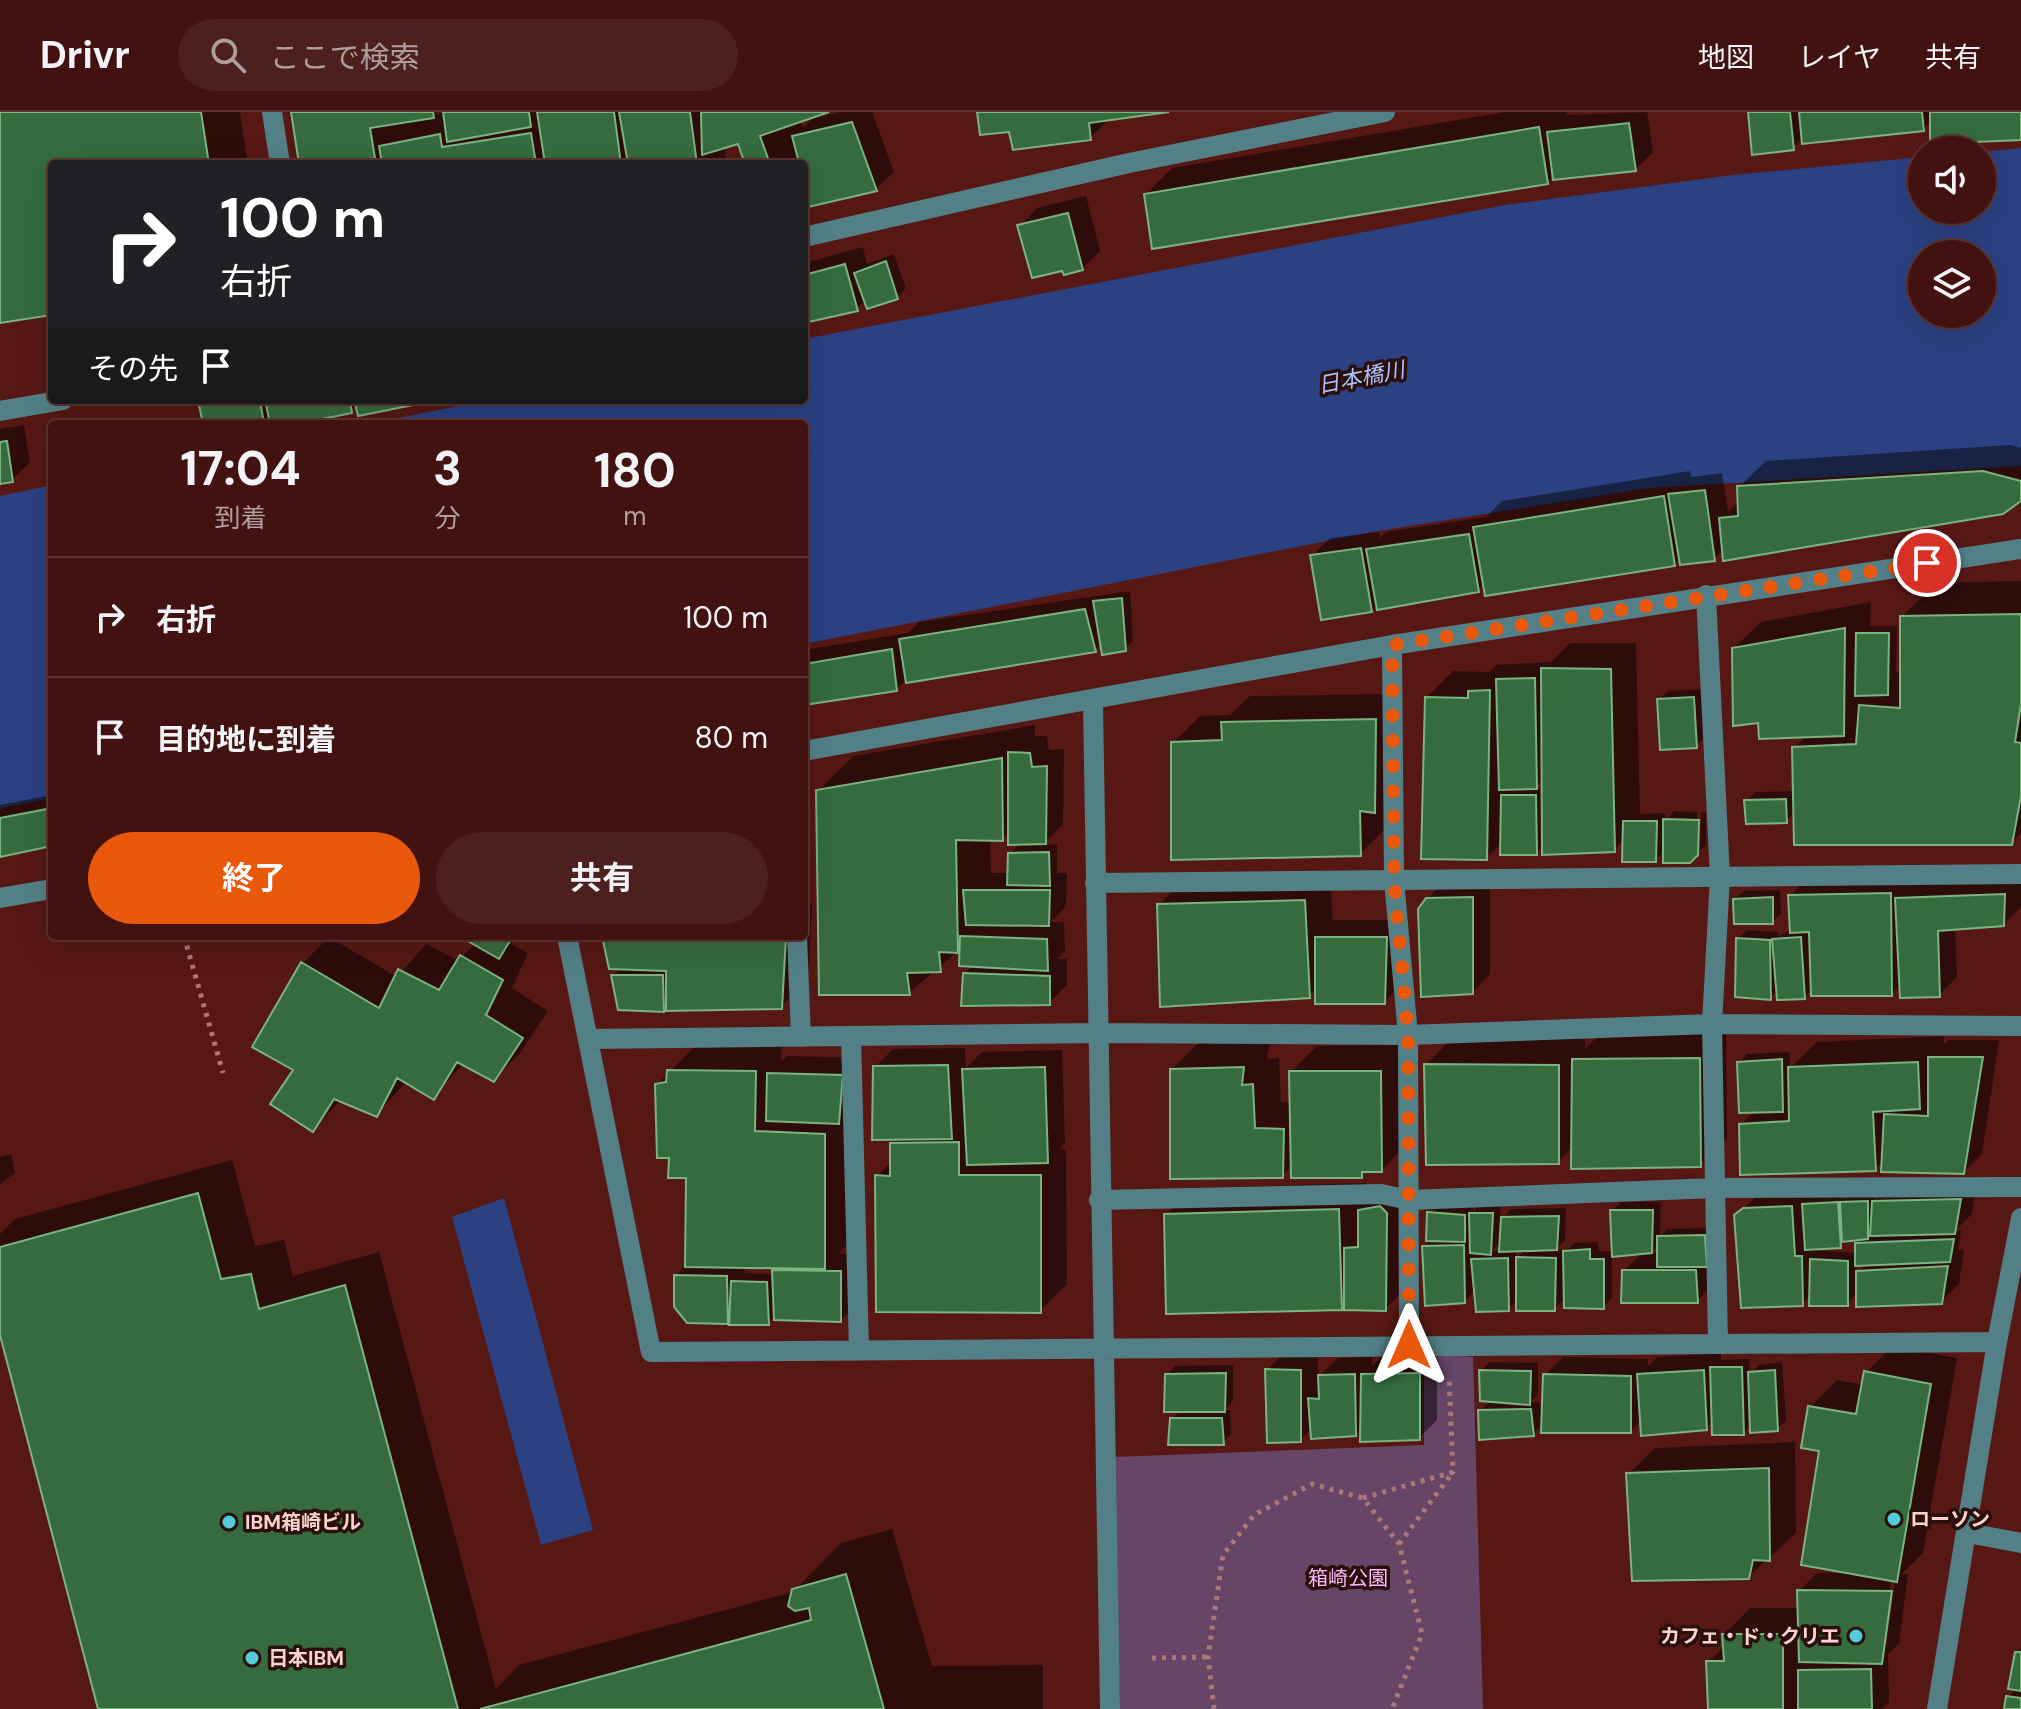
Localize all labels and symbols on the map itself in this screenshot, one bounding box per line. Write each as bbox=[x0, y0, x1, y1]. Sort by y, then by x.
water label: 日本橋川 bbox=[1315, 354, 1409, 400]
pin bbox=[1893, 529, 1961, 597]
position arrow bbox=[1367, 1303, 1451, 1387]
place label: ローソン bbox=[1910, 1506, 1990, 1532]
place label: IBM箱崎ビル bbox=[245, 1509, 361, 1535]
marker: ローソン bbox=[1885, 1510, 1903, 1528]
marker: IBM箱崎ビル bbox=[220, 1513, 238, 1531]
park label: 箱崎公園 bbox=[1308, 1565, 1388, 1591]
place label: カフェ・ド・クリエ bbox=[1660, 1623, 1840, 1649]
marker: カフェ・ド・クリエ bbox=[1847, 1627, 1865, 1645]
place label: 日本IBM bbox=[268, 1645, 344, 1671]
marker: 日本IBM bbox=[243, 1649, 261, 1667]

